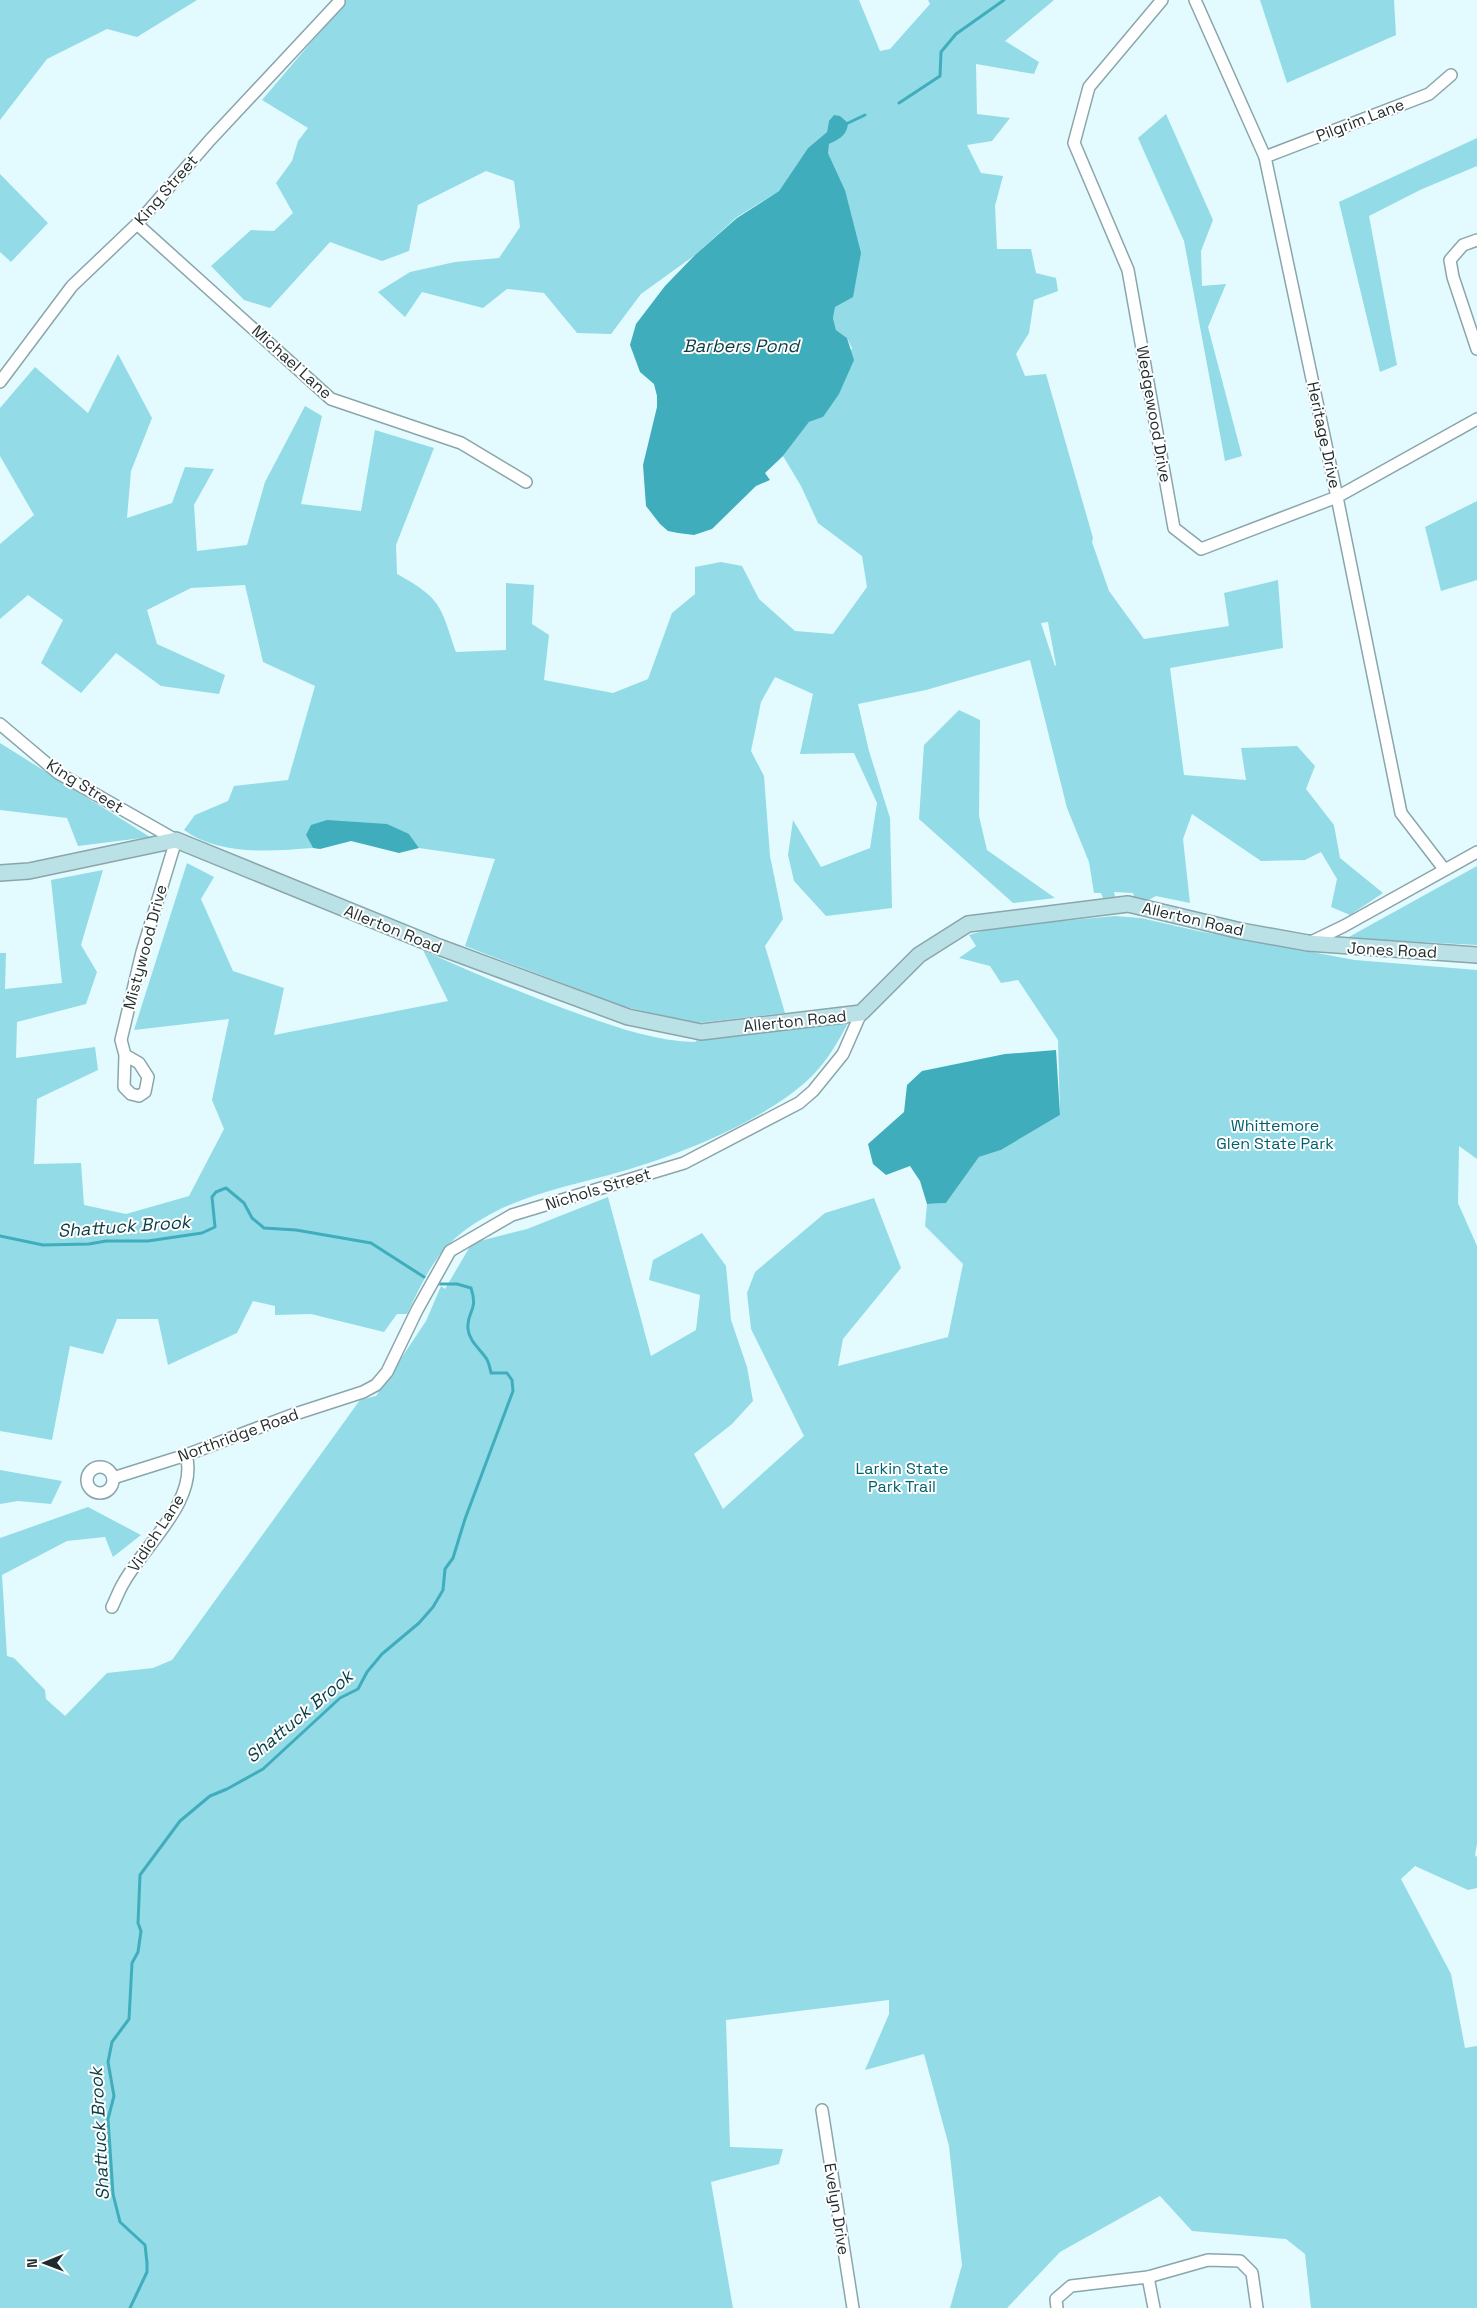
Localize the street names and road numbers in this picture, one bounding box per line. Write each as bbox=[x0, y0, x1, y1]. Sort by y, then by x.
street label: Pilgrim Lane bbox=[1313, 94, 1407, 146]
street label: King Street bbox=[130, 150, 202, 230]
street label: Michael Lane bbox=[248, 320, 336, 404]
street label: Wedgewood Drive bbox=[1132, 344, 1176, 484]
street label: Heritage Drive bbox=[1302, 380, 1346, 490]
street label: King Street bbox=[43, 754, 127, 818]
street label: Mistywood Drive bbox=[118, 882, 172, 1012]
street label: Allerton Road bbox=[1140, 897, 1246, 941]
street label: Allerton Road bbox=[341, 900, 445, 958]
street label: Jones Road bbox=[1346, 937, 1438, 963]
street label: Allerton Road bbox=[742, 1005, 848, 1037]
street label: Nichols Street bbox=[543, 1163, 653, 1215]
street label: Northridge Road bbox=[175, 1403, 301, 1467]
street label: Vidich Lane bbox=[123, 1490, 189, 1576]
street label: Evelyn Drive bbox=[819, 2162, 855, 2256]

